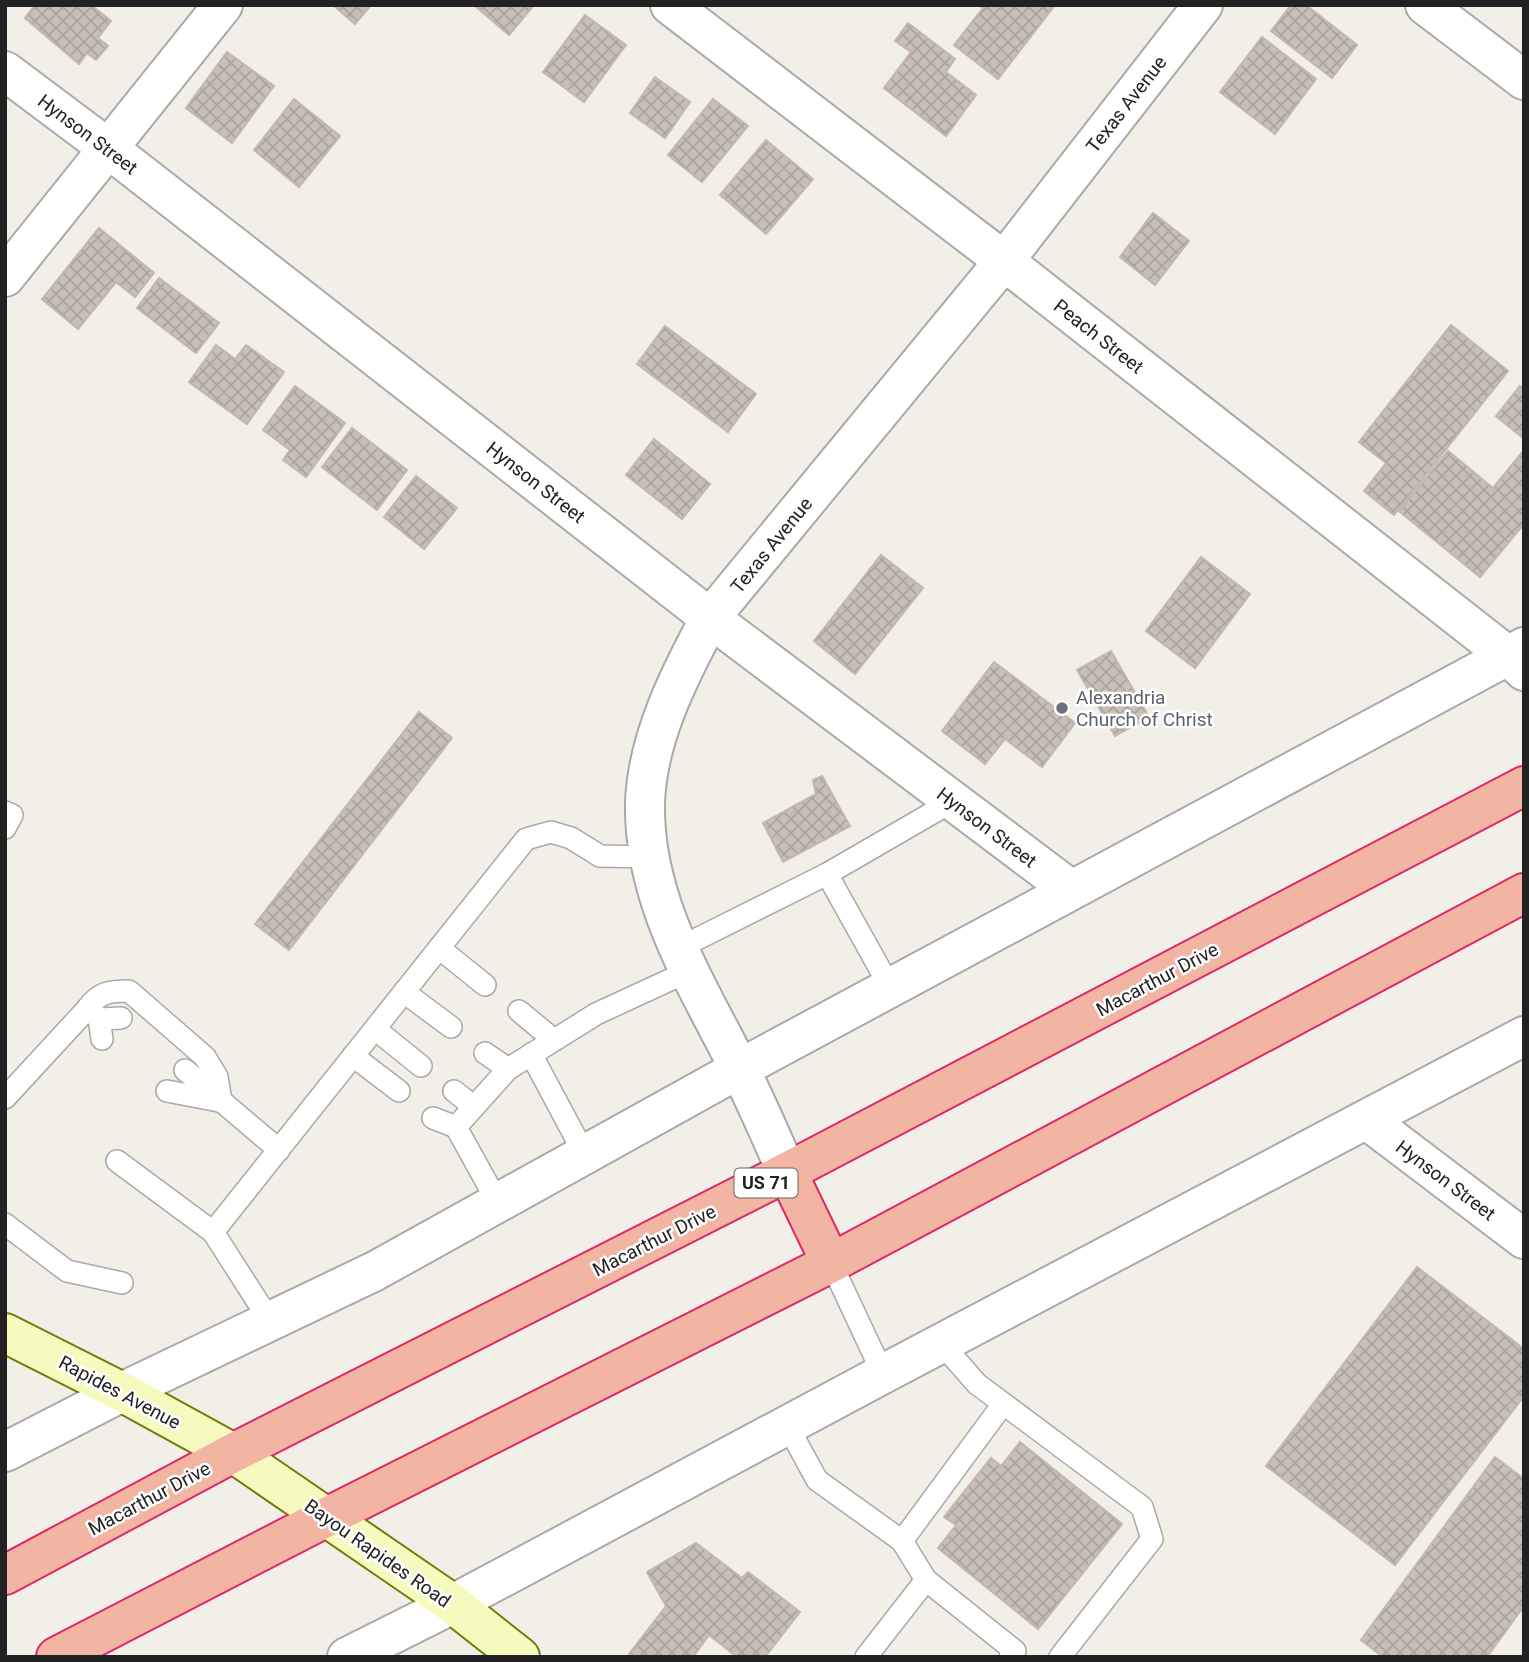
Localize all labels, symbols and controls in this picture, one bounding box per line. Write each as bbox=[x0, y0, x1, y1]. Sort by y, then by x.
street label: Texas Avenue bbox=[1081, 51, 1171, 157]
street label: Hynson Street bbox=[33, 89, 142, 179]
street label: Peach Street bbox=[1049, 294, 1148, 379]
street label: Hynson Street bbox=[482, 437, 590, 528]
street label: Texas Avenue bbox=[726, 493, 817, 598]
place label: Alexandria Church of Christ bbox=[1076, 686, 1213, 731]
marker: Alexandria Church of Christ bbox=[1054, 700, 1070, 716]
street label: Hynson Street bbox=[932, 782, 1041, 872]
street label: Macarthur Drive bbox=[1092, 938, 1222, 1021]
street label: Hynson Street bbox=[1391, 1135, 1500, 1225]
road number: US 71 bbox=[734, 1168, 798, 1198]
street label: Macarthur Drive bbox=[589, 1200, 720, 1281]
street label: Rapides Avenue bbox=[55, 1351, 185, 1434]
street label: Macarthur Drive bbox=[84, 1457, 214, 1540]
street label: Bayou Rapides Road bbox=[300, 1494, 455, 1612]

